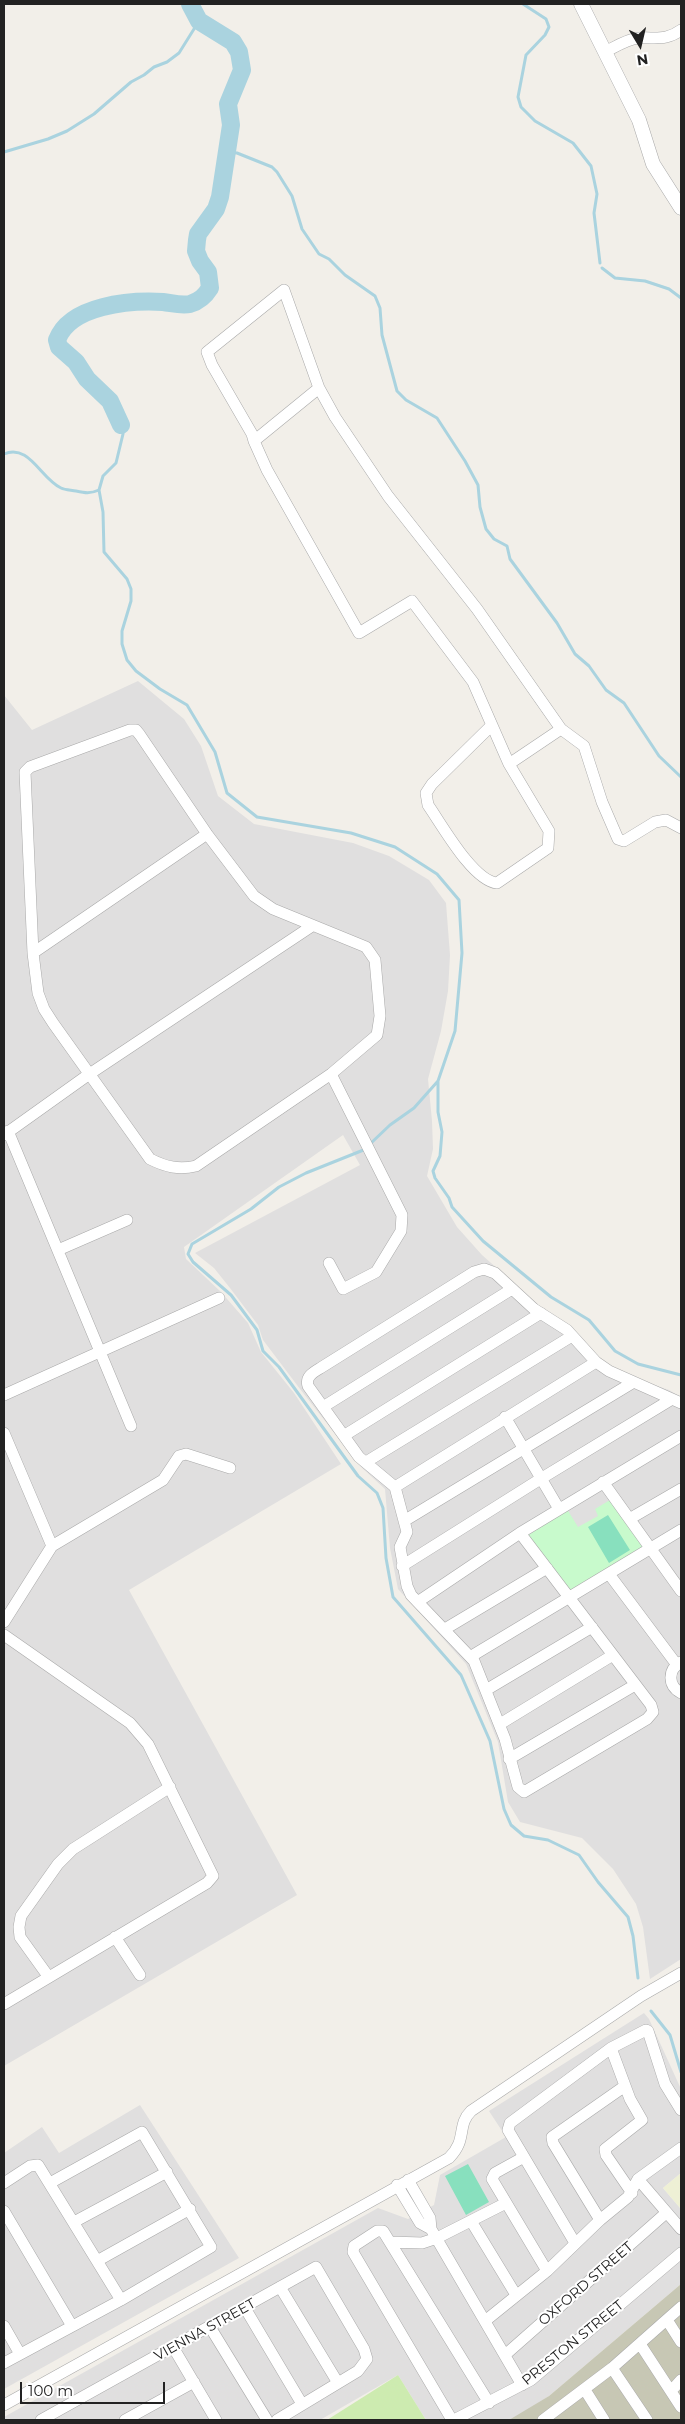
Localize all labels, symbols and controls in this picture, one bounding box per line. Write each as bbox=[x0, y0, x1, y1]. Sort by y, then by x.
north arrow bbox=[615, 20, 665, 70]
text: N bbox=[635, 50, 649, 70]
street label: OXFORD STREET bbox=[535, 2238, 637, 2330]
street label: VIENNA STREET bbox=[152, 2295, 258, 2365]
street label: PRESTON STREET bbox=[519, 2297, 627, 2389]
scale bar bbox=[22, 2372, 168, 2404]
text: 100 m bbox=[28, 2381, 73, 2400]

